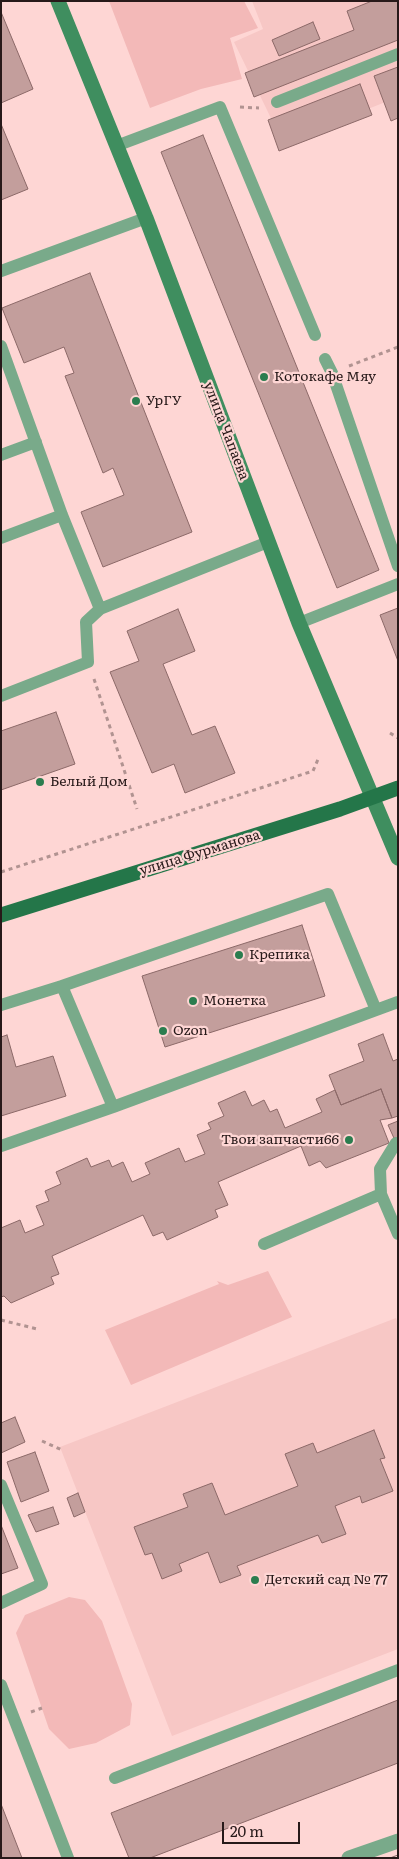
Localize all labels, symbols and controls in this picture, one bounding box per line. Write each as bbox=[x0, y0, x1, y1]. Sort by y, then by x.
place label: Котокафе Мяу bbox=[274, 369, 376, 385]
marker: Котокафе Мяу bbox=[258, 371, 270, 383]
street label: улица Чапаева bbox=[200, 380, 252, 482]
place label: УрГУ bbox=[146, 393, 181, 409]
marker: УрГУ bbox=[130, 395, 142, 407]
place label: Белый Дом bbox=[50, 774, 128, 790]
marker: Белый Дом bbox=[34, 776, 46, 788]
street label: улица Фурманова bbox=[138, 827, 262, 879]
place label: Крепика bbox=[249, 947, 310, 963]
marker: Крепика bbox=[233, 949, 245, 961]
place label: Монетка bbox=[203, 993, 266, 1009]
marker: Монетка bbox=[187, 995, 199, 1007]
place label: Ozon bbox=[173, 1023, 208, 1039]
marker: Ozon bbox=[157, 1025, 169, 1037]
place label: Твои запчасти66 bbox=[221, 1132, 339, 1148]
marker: Твои запчасти66 bbox=[343, 1134, 355, 1146]
place label: Детский сад № 77 bbox=[265, 1572, 388, 1588]
marker: Детский сад № 77 bbox=[249, 1574, 261, 1586]
scale bar bbox=[224, 1812, 302, 1844]
text: 20 m bbox=[230, 1819, 264, 1842]

